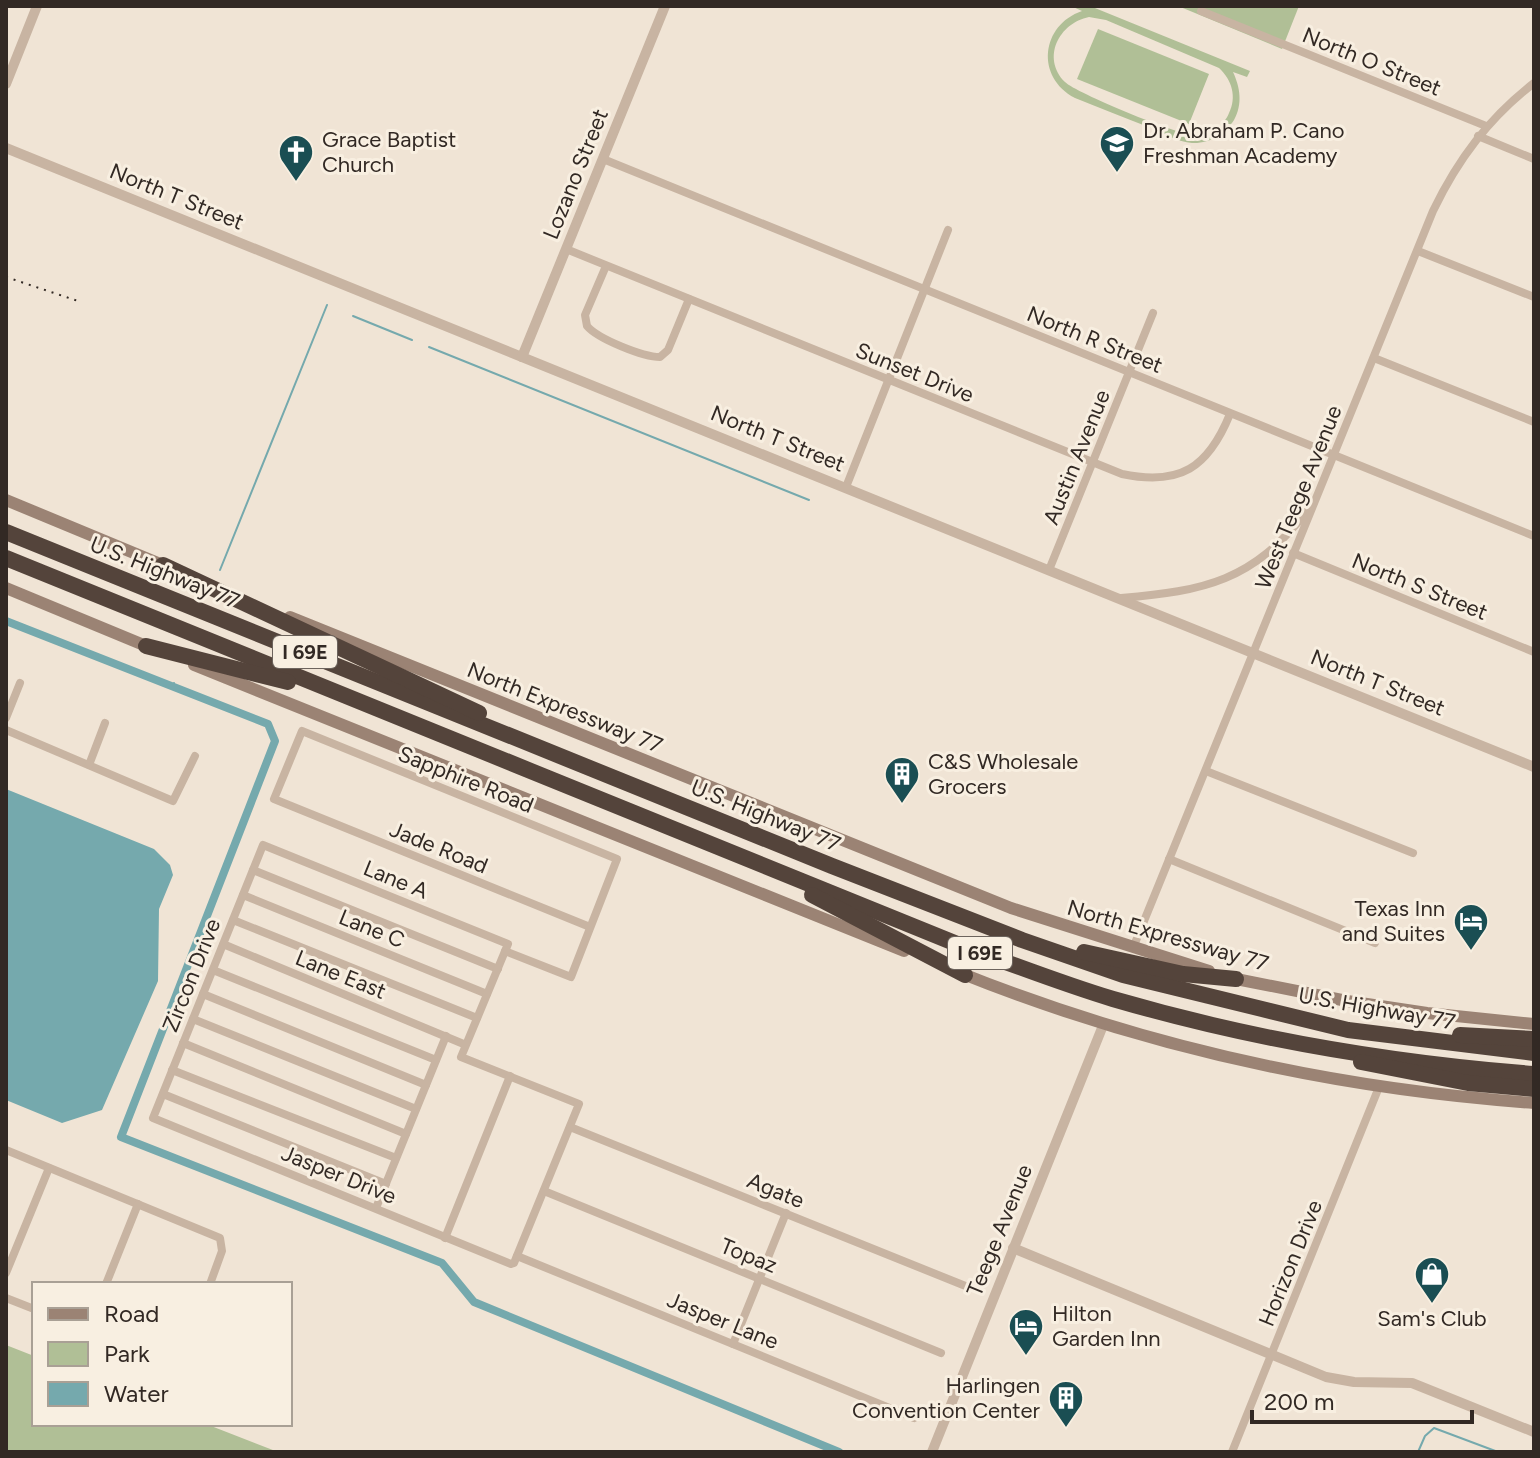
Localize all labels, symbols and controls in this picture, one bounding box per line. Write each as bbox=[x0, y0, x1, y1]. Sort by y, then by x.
street label: North O Street bbox=[1298, 21, 1445, 102]
street label: Lozano Street bbox=[537, 105, 614, 243]
place label: Dr. Abraham P. Cano Freshman Academy bbox=[1143, 117, 1345, 169]
school or university icon: Dr. Abraham P. Cano Freshman Academy bbox=[1098, 124, 1136, 174]
place label: Grace Baptist Church bbox=[322, 126, 456, 178]
church icon: Grace Baptist Church bbox=[277, 133, 315, 183]
street label: North T Street bbox=[106, 157, 248, 236]
street label: North R Street bbox=[1023, 300, 1167, 379]
street label: Sunset Drive bbox=[852, 337, 978, 408]
street label: Austin Avenue bbox=[1037, 386, 1116, 529]
street label: North T Street bbox=[707, 399, 849, 478]
street label: West Teege Avenue bbox=[1249, 401, 1348, 593]
street label: U.S. Highway 77 bbox=[86, 530, 244, 615]
street label: North S Street bbox=[1348, 547, 1492, 626]
road number: I 69E bbox=[273, 636, 337, 668]
street label: North T Street bbox=[1307, 643, 1449, 722]
street label: North Expressway 77 bbox=[463, 656, 667, 759]
street label: Sapphire Road bbox=[394, 740, 537, 819]
place label: C&S Wholesale Grocers bbox=[928, 748, 1078, 800]
building icon: C&S Wholesale Grocers bbox=[883, 755, 921, 805]
street label: U.S. Highway 77 bbox=[687, 773, 845, 858]
street label: Jade Road bbox=[386, 816, 492, 879]
street label: Lane A bbox=[360, 854, 432, 905]
street label: North Expressway 77 bbox=[1064, 894, 1272, 977]
place label: Texas Inn and Suites bbox=[1342, 895, 1445, 947]
hotel icon: Texas Inn and Suites bbox=[1452, 902, 1490, 952]
street label: Lane C bbox=[335, 903, 409, 954]
street label: Zircon Drive bbox=[156, 915, 226, 1036]
road number: I 69E bbox=[948, 937, 1012, 969]
street label: Lane East bbox=[292, 944, 390, 1005]
street label: U.S. Highway 77 bbox=[1296, 981, 1458, 1036]
street label: Jasper Drive bbox=[277, 1139, 400, 1210]
street label: Teege Avenue bbox=[961, 1160, 1038, 1300]
street label: Agate bbox=[743, 1167, 808, 1214]
street label: Horizon Drive bbox=[1253, 1196, 1328, 1330]
street label: Topaz bbox=[717, 1232, 781, 1279]
shop icon: Sam's Club bbox=[1413, 1255, 1451, 1305]
legend bbox=[32, 1282, 292, 1426]
street label: Jasper Lane bbox=[663, 1286, 782, 1355]
text: Road bbox=[104, 1299, 159, 1328]
place label: Hilton Garden Inn bbox=[1052, 1300, 1161, 1352]
place label: Sam's Club bbox=[1377, 1305, 1487, 1332]
hotel icon: Hilton Garden Inn bbox=[1007, 1307, 1045, 1357]
text: Park bbox=[104, 1339, 150, 1368]
place label: Harlingen Convention Center bbox=[852, 1372, 1041, 1424]
scale bar bbox=[1252, 1374, 1472, 1424]
text: Water bbox=[104, 1379, 169, 1408]
building icon: Harlingen Convention Center bbox=[1047, 1379, 1085, 1429]
text: 200 m bbox=[1264, 1387, 1335, 1416]

